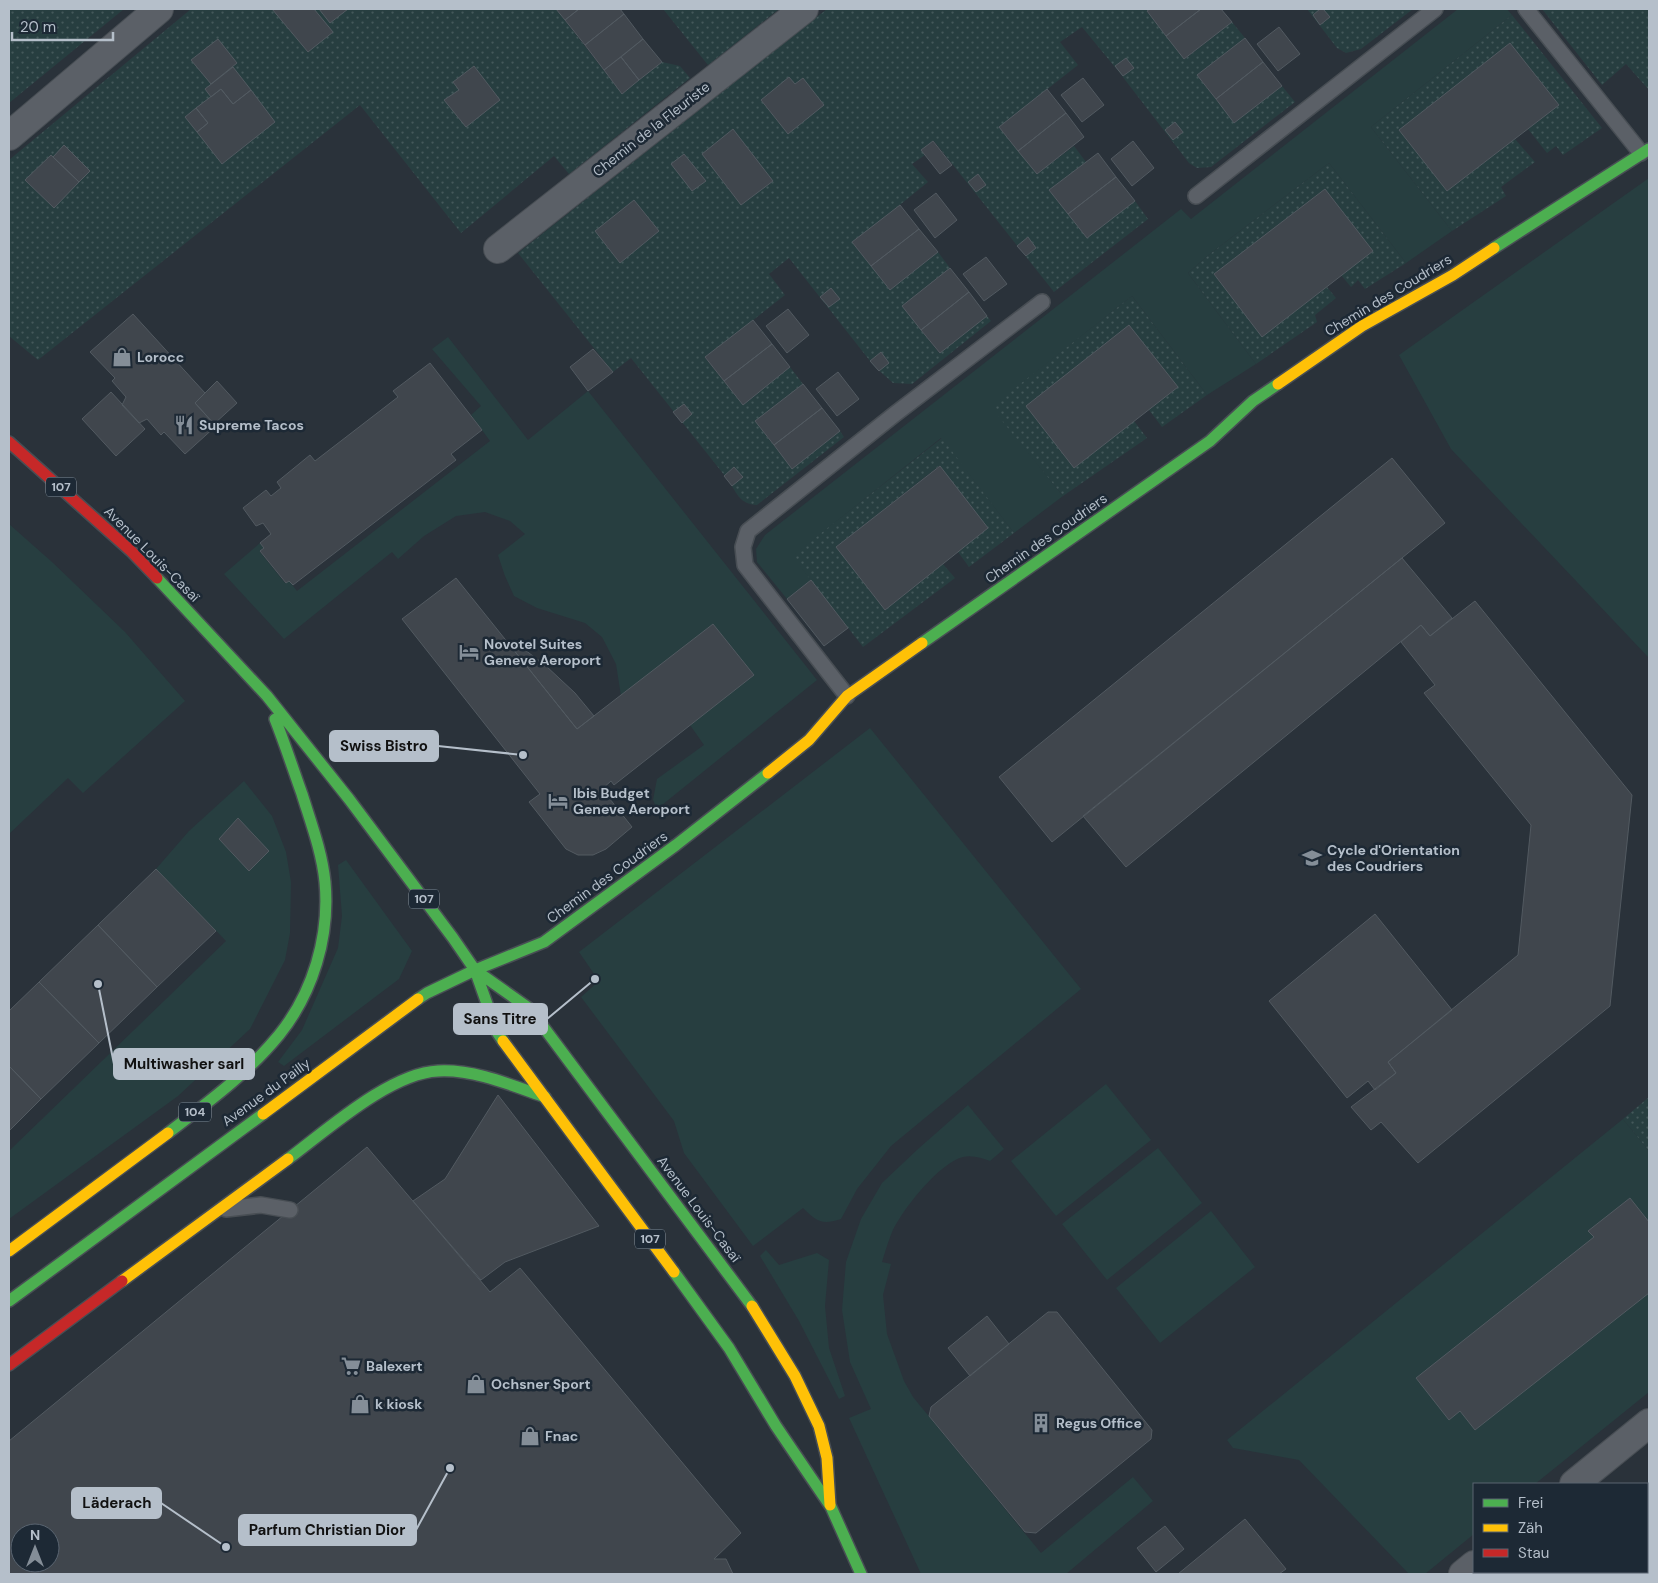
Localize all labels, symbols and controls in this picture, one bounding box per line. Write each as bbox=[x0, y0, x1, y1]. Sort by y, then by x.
scale bar bbox=[12, 10, 114, 42]
text: 20 m bbox=[20, 17, 56, 37]
street label: Chemin de la Fleuriste bbox=[589, 78, 713, 180]
street label: Chemin des Coudriers bbox=[1321, 250, 1455, 340]
shop icon: Lorocc bbox=[111, 346, 133, 368]
place label: Lorocc bbox=[137, 348, 184, 366]
restaurant icon: Supreme Tacos bbox=[173, 414, 195, 436]
place label: Supreme Tacos bbox=[199, 416, 304, 434]
road number: 107 bbox=[46, 478, 76, 497]
street label: Chemin des Coudriers bbox=[981, 489, 1111, 587]
street label: Avenue Louis-Casaï bbox=[100, 502, 204, 606]
place label: Novotel Suites Geneve Aeroport bbox=[484, 635, 601, 669]
hotel icon: Novotel Suites Geneve Aeroport bbox=[458, 641, 480, 663]
callout: Swiss Bistro bbox=[330, 731, 438, 761]
text: Swiss Bistro bbox=[340, 736, 428, 756]
place label: Ibis Budget Geneve Aeroport bbox=[573, 784, 690, 818]
hotel icon: Ibis Budget Geneve Aeroport bbox=[547, 790, 569, 812]
street label: Chemin des Coudriers bbox=[543, 827, 671, 927]
place label: Cycle d'Orientation des Coudriers bbox=[1327, 841, 1460, 875]
school or university icon: Cycle d'Orientation des Coudriers bbox=[1301, 847, 1323, 869]
road number: 107 bbox=[409, 890, 439, 909]
callout: Sans Titre bbox=[454, 1004, 547, 1034]
text: Sans Titre bbox=[463, 1009, 537, 1029]
callout: Multiwasher sarl bbox=[114, 1049, 254, 1079]
text: Multiwasher sarl bbox=[124, 1054, 244, 1074]
street label: Avenue du Pailly bbox=[218, 1054, 314, 1130]
road number: 104 bbox=[179, 1102, 211, 1122]
street label: Avenue Louis-Casaï bbox=[653, 1152, 745, 1266]
road number: 107 bbox=[635, 1230, 665, 1248]
supermarket icon: Balexert bbox=[340, 1355, 362, 1377]
place label: Balexert bbox=[366, 1357, 423, 1375]
shop icon: Ochsner Sport bbox=[465, 1373, 487, 1395]
place label: Ochsner Sport bbox=[491, 1375, 591, 1393]
shop icon: k kiosk bbox=[349, 1393, 371, 1415]
place label: k kiosk bbox=[375, 1395, 422, 1413]
building icon: Regus Office bbox=[1030, 1412, 1052, 1434]
place label: Regus Office bbox=[1056, 1414, 1142, 1432]
shop icon: Fnac bbox=[519, 1425, 541, 1447]
place label: Fnac bbox=[545, 1427, 578, 1445]
legend bbox=[1473, 1483, 1648, 1573]
callout: Läderach bbox=[72, 1488, 161, 1518]
text: Läderach bbox=[82, 1493, 152, 1513]
text: Frei bbox=[1518, 1493, 1543, 1513]
callout: Parfum Christian Dior bbox=[239, 1515, 416, 1545]
text: Zäh bbox=[1518, 1518, 1543, 1538]
text: Parfum Christian Dior bbox=[249, 1520, 405, 1540]
north arrow bbox=[10, 1523, 60, 1573]
text: N bbox=[30, 1526, 40, 1544]
text: Stau bbox=[1518, 1543, 1549, 1563]

